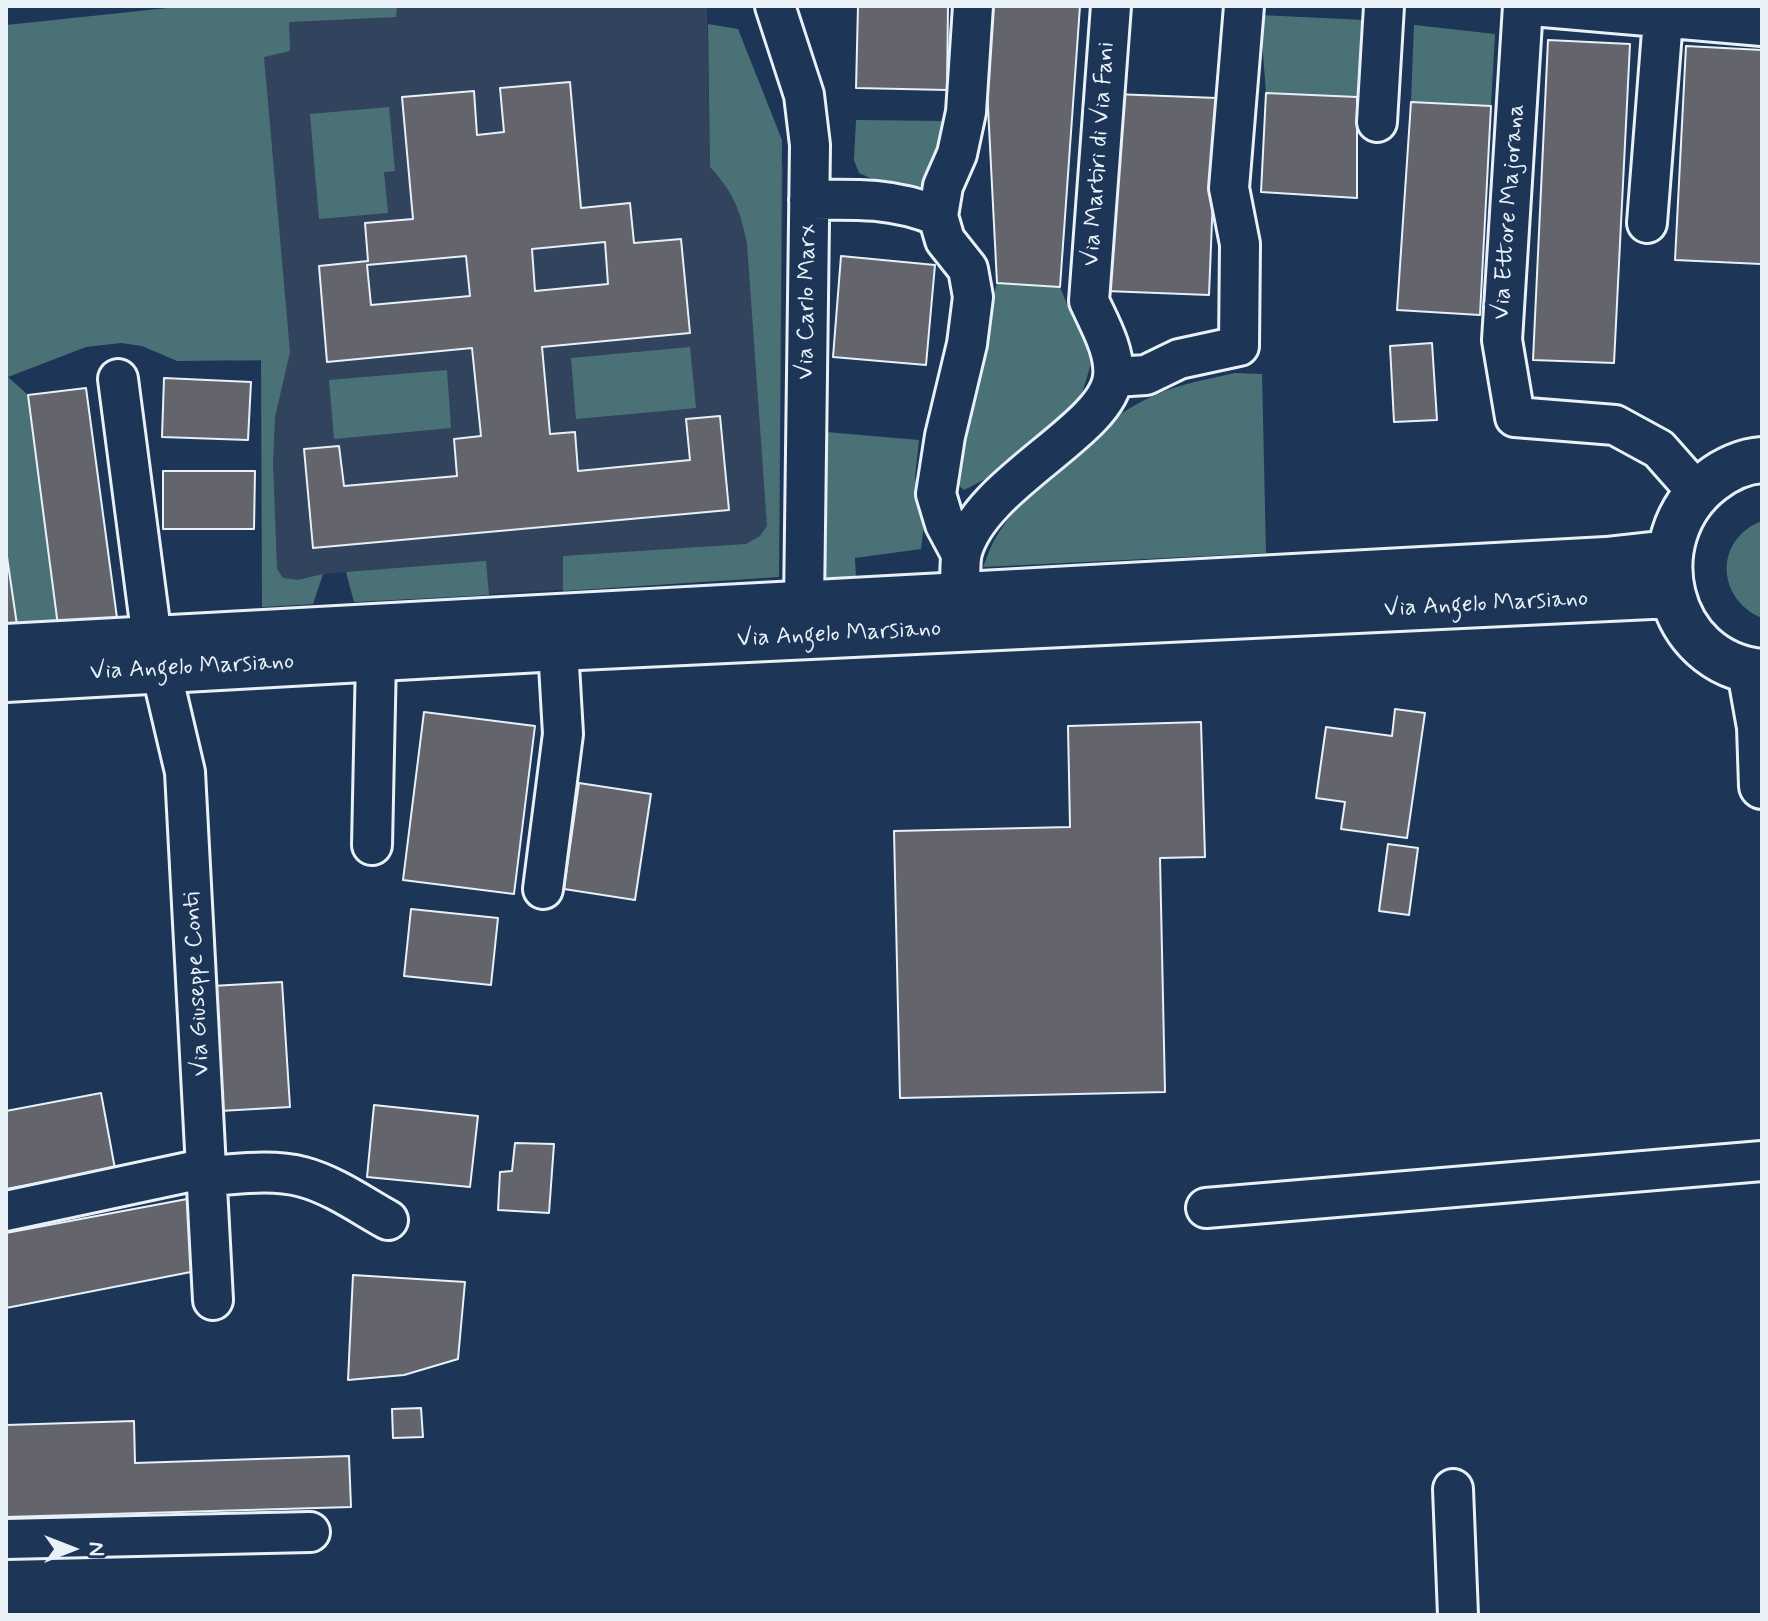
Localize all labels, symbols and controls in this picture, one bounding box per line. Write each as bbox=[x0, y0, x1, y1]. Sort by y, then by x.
street label: Via Martiri di Via Fani bbox=[1078, 41, 1122, 267]
street label: Via Ettore Majorana bbox=[1488, 103, 1532, 321]
street label: Via Carlo Marx bbox=[792, 224, 824, 380]
street label: Via Angelo Marsiano bbox=[1383, 585, 1589, 625]
street label: Via Angelo Marsiano bbox=[736, 615, 942, 655]
street label: Via Angelo Marsiano bbox=[89, 648, 295, 688]
street label: Via Giuseppe Conti bbox=[179, 891, 217, 1077]
north arrow bbox=[32, 1509, 112, 1589]
text: N bbox=[82, 1542, 110, 1556]

